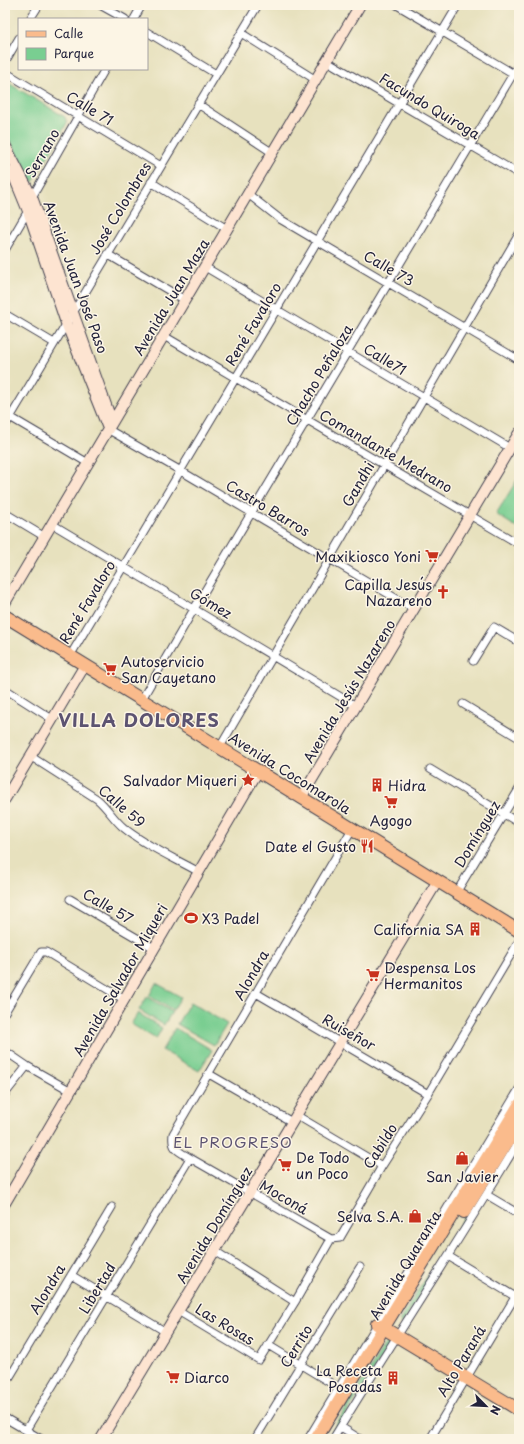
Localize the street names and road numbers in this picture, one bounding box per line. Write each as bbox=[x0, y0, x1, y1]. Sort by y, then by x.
street label: Facundo Quiroga bbox=[376, 68, 485, 145]
street label: Calle 71 bbox=[62, 86, 118, 130]
street label: Serrano bbox=[20, 124, 65, 181]
street label: José Colombres bbox=[84, 158, 156, 258]
street label: Avenida Juan José Paso bbox=[39, 198, 114, 357]
street label: Avenida Juan Maza bbox=[128, 234, 214, 359]
street label: Calle 73 bbox=[360, 245, 418, 291]
street label: René Favaloro bbox=[220, 278, 286, 370]
street label: Chacho Peñaloza bbox=[280, 320, 358, 430]
street label: Calle71 bbox=[360, 338, 410, 380]
street label: Comandante Medrano bbox=[315, 404, 457, 498]
street label: Gandhi bbox=[337, 457, 379, 511]
street label: Castro Barros bbox=[222, 475, 314, 541]
street label: René Favaloro bbox=[54, 556, 120, 648]
street label: Gómez bbox=[186, 582, 236, 624]
street label: Avenida Jesús Nazareno bbox=[298, 615, 400, 767]
street label: Avenida Cocomarola bbox=[225, 727, 355, 819]
street label: Calle 59 bbox=[94, 780, 150, 832]
street label: Domínguez bbox=[449, 796, 505, 871]
street label: Calle 57 bbox=[79, 883, 137, 929]
street label: Avenida Salvador Miqueri bbox=[68, 900, 173, 1060]
street label: Alondra bbox=[228, 946, 274, 1004]
street label: Ruiseñor bbox=[318, 1008, 380, 1056]
street label: Cabildo bbox=[358, 1119, 402, 1173]
street label: Avenida Domínguez bbox=[171, 1162, 257, 1287]
street label: Moconá bbox=[256, 1175, 312, 1219]
street label: Avenida Quaranta bbox=[364, 1206, 446, 1324]
street label: Libertad bbox=[74, 1258, 120, 1318]
street label: Alondra bbox=[24, 1260, 70, 1318]
street label: Las Rosas bbox=[191, 1298, 259, 1350]
street label: Cerrito bbox=[275, 1320, 318, 1372]
street label: Alto Paraná bbox=[431, 1321, 491, 1401]

